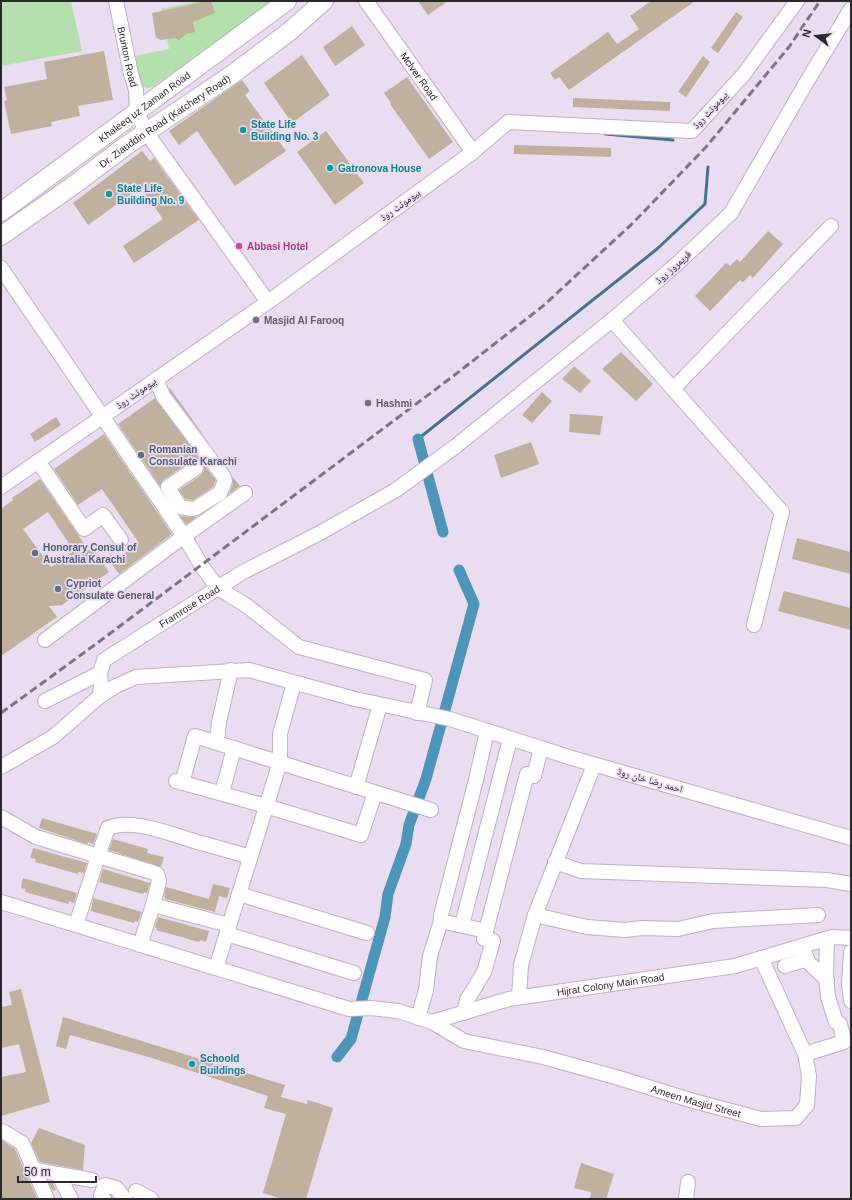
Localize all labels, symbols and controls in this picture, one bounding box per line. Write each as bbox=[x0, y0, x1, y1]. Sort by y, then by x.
north arrow bbox=[796, 16, 836, 56]
street label: Brunton Road bbox=[116, 25, 140, 88]
text: N bbox=[800, 28, 813, 39]
street label: Mclver Road bbox=[398, 50, 440, 102]
street label: Khaleeq uz Zaman Road bbox=[96, 69, 192, 144]
street label: Dr. Ziauddin Road (Katchery Road) bbox=[97, 72, 232, 170]
street label: بیومونٹ روڈ bbox=[690, 89, 730, 131]
place label: State Life Building No. 3 bbox=[251, 119, 319, 142]
marker: State Life Building No. 3 bbox=[238, 125, 248, 135]
marker: Gatronova House bbox=[325, 163, 335, 173]
place label: Gatronova House bbox=[338, 163, 422, 174]
place label: State Life Building No. 9 bbox=[117, 183, 185, 206]
street label: بیومونٹ روڈ bbox=[378, 187, 422, 223]
marker: State Life Building No. 9 bbox=[104, 189, 114, 199]
marker: Abbasi Hotel bbox=[234, 241, 244, 251]
place label: Abbasi Hotel bbox=[247, 241, 308, 252]
street label: فریمروز روڈ bbox=[653, 248, 693, 286]
marker: Masjid Al Farooq bbox=[251, 315, 261, 325]
place label: Masjid Al Farooq bbox=[264, 315, 344, 326]
street label: بیومونٹ روڈ bbox=[114, 375, 159, 411]
marker: Hashmi bbox=[363, 398, 373, 408]
place label: Hashmi bbox=[376, 398, 412, 409]
place label: Romanian Consulate Karachi bbox=[149, 444, 237, 467]
marker: Romanian Consulate Karachi bbox=[136, 450, 146, 460]
place label: Honorary Consul of Australia Karachi bbox=[43, 542, 137, 565]
marker: Honorary Consul of Australia Karachi bbox=[30, 548, 40, 558]
place label: Cypriot Consulate General bbox=[66, 578, 155, 601]
street label: Framrose Road bbox=[157, 583, 222, 629]
marker: Cypriot Consulate General bbox=[53, 584, 63, 594]
street label: احمد رضا خان روڈ bbox=[616, 765, 684, 796]
street label: Hijrat Colony Main Road bbox=[556, 971, 665, 997]
place label: Schoold Buildings bbox=[200, 1053, 246, 1076]
marker: Schoold Buildings bbox=[187, 1059, 197, 1069]
street label: Ameen Masjid Street bbox=[650, 1083, 742, 1119]
scale bar bbox=[18, 1158, 96, 1184]
text: 50 m bbox=[24, 1165, 51, 1179]

